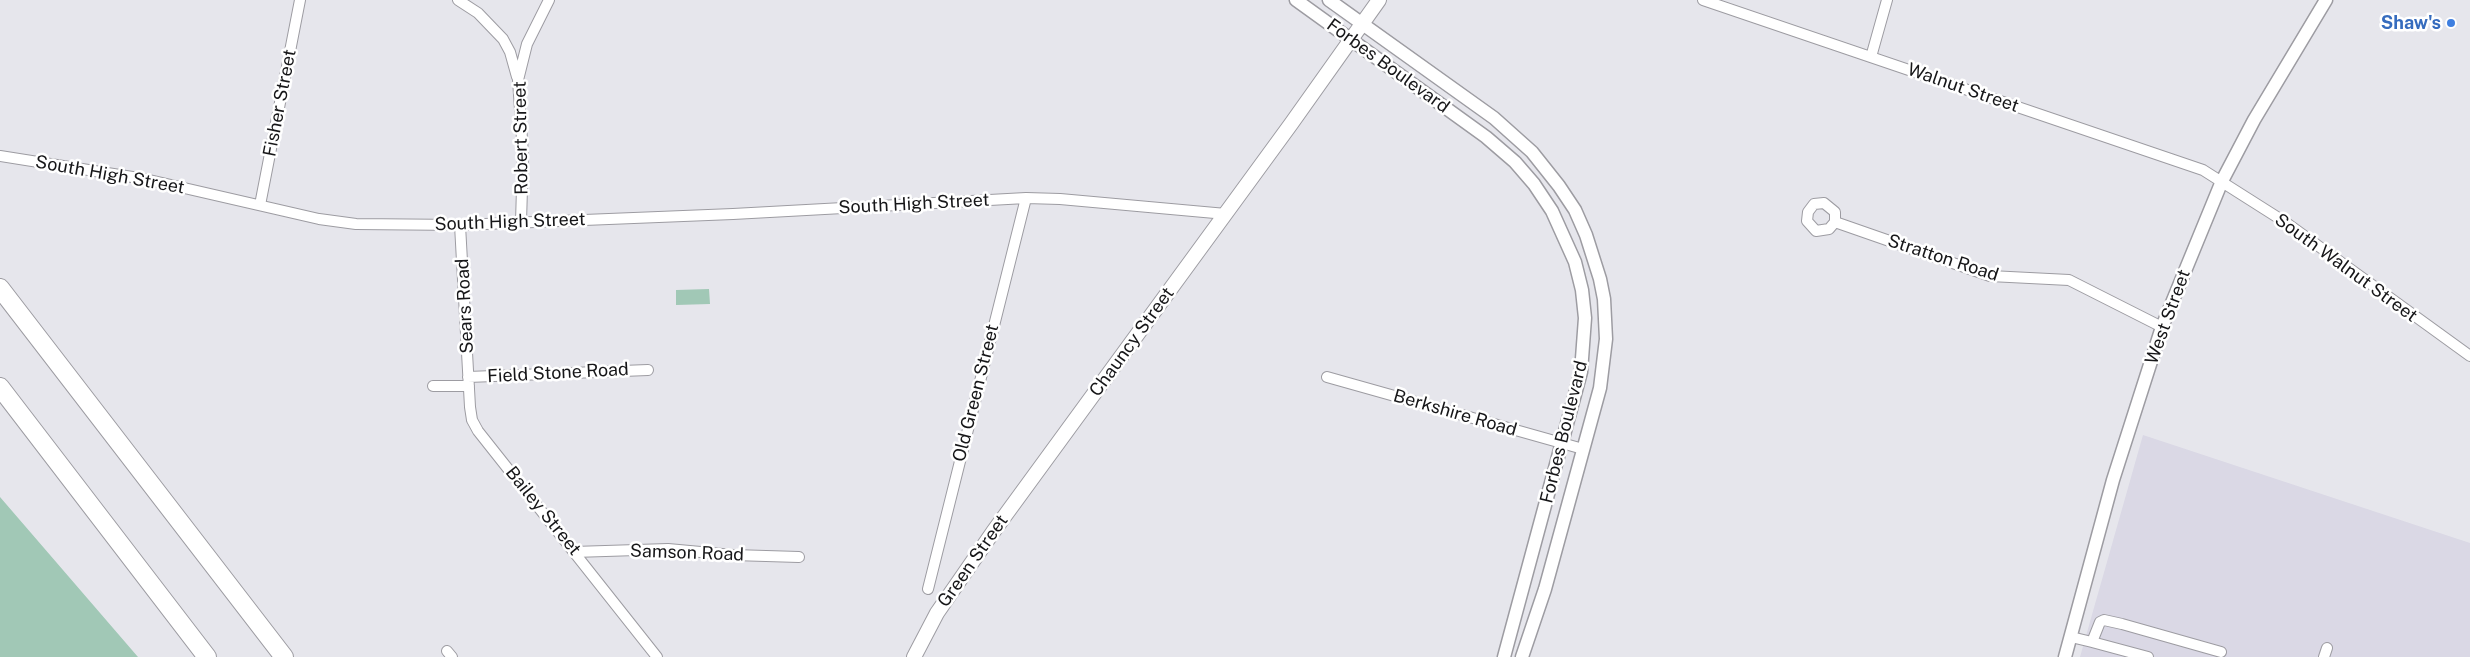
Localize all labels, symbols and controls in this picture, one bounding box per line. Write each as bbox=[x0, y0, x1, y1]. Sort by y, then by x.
place label: Shaw's bbox=[2381, 12, 2441, 34]
street label: Forbes Boulevard bbox=[1322, 14, 1454, 118]
marker: Shaw's bbox=[2445, 17, 2457, 29]
street label: Fisher Street bbox=[259, 48, 301, 158]
street label: Walnut Street bbox=[1904, 59, 2022, 117]
street label: Robert Street bbox=[509, 81, 533, 195]
street label: South High Street bbox=[34, 151, 186, 199]
street label: South High Street bbox=[838, 189, 990, 219]
street label: South High Street bbox=[434, 209, 586, 235]
street label: South Walnut Street bbox=[2271, 209, 2421, 327]
street label: Stratton Road bbox=[1885, 230, 2001, 286]
street label: Sears Road bbox=[452, 258, 478, 354]
street label: West Street bbox=[2141, 267, 2195, 367]
street label: Chauncy Street bbox=[1085, 283, 1179, 401]
street label: Old Green Street bbox=[948, 322, 1004, 464]
street label: Forbes Boulevard bbox=[1536, 358, 1592, 506]
street label: Field Stone Road bbox=[487, 359, 629, 387]
street label: Berkshire Road bbox=[1391, 385, 1519, 441]
street label: Bailey Street bbox=[501, 462, 585, 560]
street label: Green Street bbox=[933, 511, 1013, 611]
street label: Samson Road bbox=[630, 540, 744, 566]

